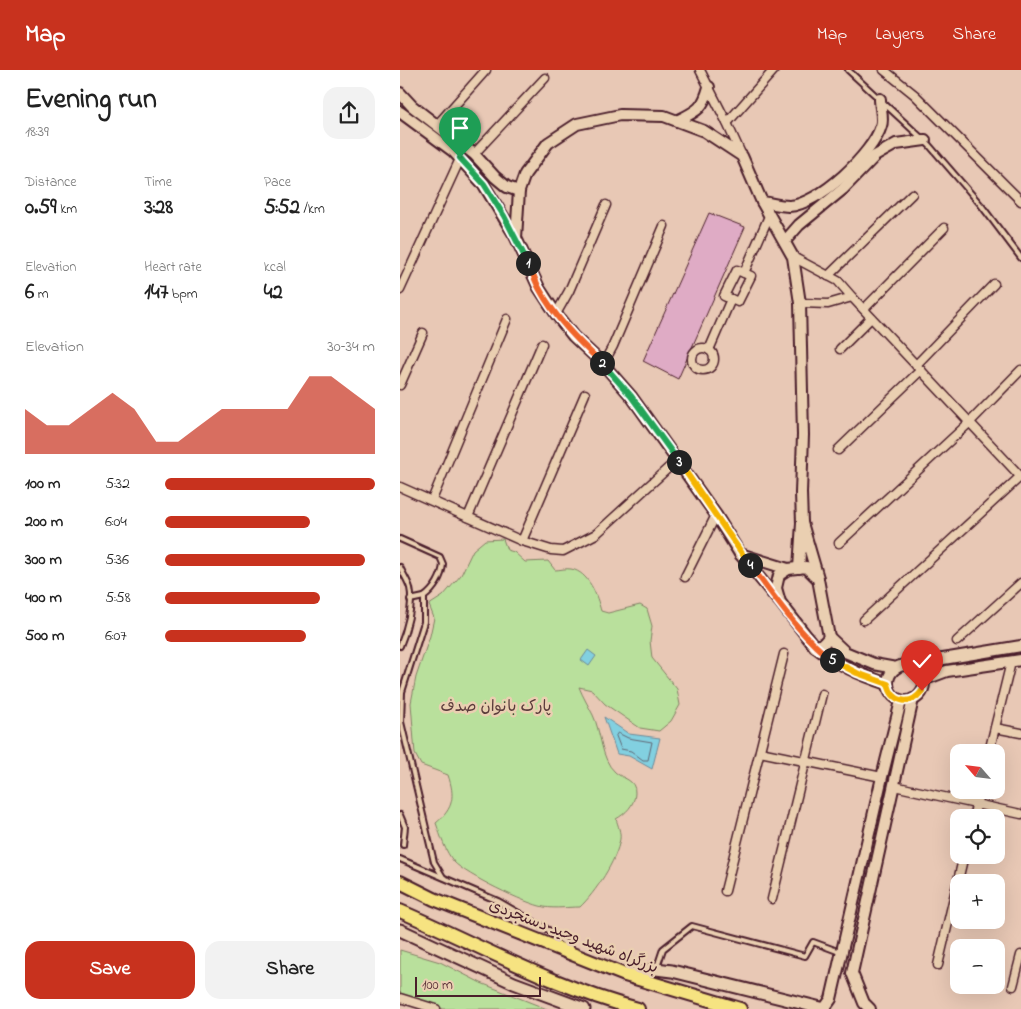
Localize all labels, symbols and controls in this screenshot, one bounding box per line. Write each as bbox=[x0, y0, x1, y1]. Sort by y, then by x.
text: Map bbox=[25, 18, 66, 53]
text: Map bbox=[817, 22, 847, 48]
text: Layers bbox=[875, 22, 925, 48]
text: Share bbox=[953, 22, 996, 48]
text: Evening run bbox=[25, 80, 157, 121]
button: share bbox=[323, 87, 375, 139]
pin bbox=[439, 107, 481, 158]
icon: arrive bbox=[446, 114, 474, 142]
text: 18:39 bbox=[25, 120, 49, 144]
text: Distance bbox=[25, 172, 77, 193]
text: Time bbox=[144, 172, 172, 193]
text: Pace bbox=[264, 172, 291, 193]
text: 0.59 bbox=[25, 193, 57, 223]
text: 3:28 bbox=[144, 193, 173, 223]
text: 5:52 bbox=[264, 193, 300, 223]
text: km bbox=[57, 199, 77, 220]
text: /km bbox=[300, 199, 325, 220]
pin: 1 bbox=[516, 250, 540, 276]
text: 1 bbox=[526, 253, 531, 274]
text: Elevation bbox=[25, 257, 76, 278]
text: Heart rate bbox=[144, 257, 202, 278]
text: kcal bbox=[264, 257, 286, 278]
text: 6 bbox=[25, 278, 34, 308]
text: 147 bbox=[144, 278, 168, 308]
text: 42 bbox=[264, 278, 283, 308]
text: m bbox=[34, 284, 49, 305]
text: bpm bbox=[168, 284, 198, 305]
text: Elevation bbox=[25, 335, 84, 359]
text: 30–34 m bbox=[327, 335, 375, 359]
pin: 2 bbox=[590, 350, 614, 376]
text: 2 bbox=[599, 353, 606, 374]
pin: 3 bbox=[666, 450, 692, 474]
text: 3 bbox=[677, 452, 682, 473]
text: 100 m bbox=[25, 472, 60, 496]
text: 5:32 bbox=[105, 472, 130, 496]
text: 200 m bbox=[25, 510, 63, 534]
text: 6:04 bbox=[105, 510, 127, 534]
text: 300 m bbox=[25, 548, 62, 572]
text: 5:36 bbox=[105, 548, 129, 572]
pin: 4 bbox=[738, 552, 762, 578]
text: 4 bbox=[748, 555, 753, 576]
text: 400 m bbox=[25, 586, 62, 610]
text: 5:58 bbox=[105, 586, 131, 610]
text: 500 m bbox=[25, 624, 64, 648]
text: 6:07 bbox=[105, 624, 127, 648]
pin bbox=[901, 640, 943, 691]
icon: check bbox=[908, 647, 936, 675]
pin: 5 bbox=[820, 648, 844, 672]
text: 5 bbox=[828, 650, 837, 671]
park label: پارک بانوان صدف bbox=[441, 695, 551, 719]
north arrow bbox=[950, 744, 1005, 799]
map controls bbox=[950, 744, 1005, 994]
button: locate bbox=[950, 809, 1005, 864]
button: + bbox=[950, 874, 1005, 929]
street label: بزرگراه شهید وحید دستجردی bbox=[485, 893, 662, 980]
button: − bbox=[950, 939, 1005, 994]
button: Save bbox=[25, 941, 195, 999]
button: Share bbox=[205, 941, 375, 999]
scale bar bbox=[415, 974, 541, 997]
text: 100 m bbox=[422, 975, 453, 996]

